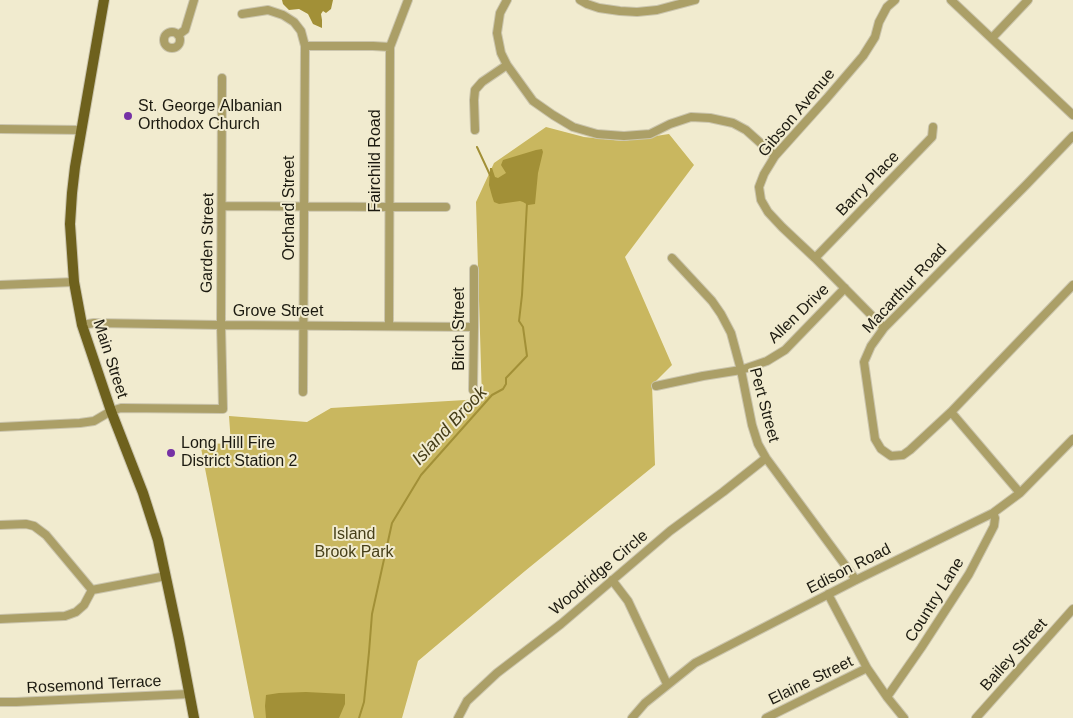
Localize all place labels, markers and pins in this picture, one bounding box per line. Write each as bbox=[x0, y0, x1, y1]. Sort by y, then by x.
place label: St. George Albanian Orthodox Church bbox=[138, 97, 282, 135]
marker: St. George Albanian Orthodox Church bbox=[122, 110, 134, 122]
place label: Long Hill Fire District Station 2 bbox=[181, 434, 297, 472]
marker: Long Hill Fire District Station 2 bbox=[165, 447, 177, 459]

